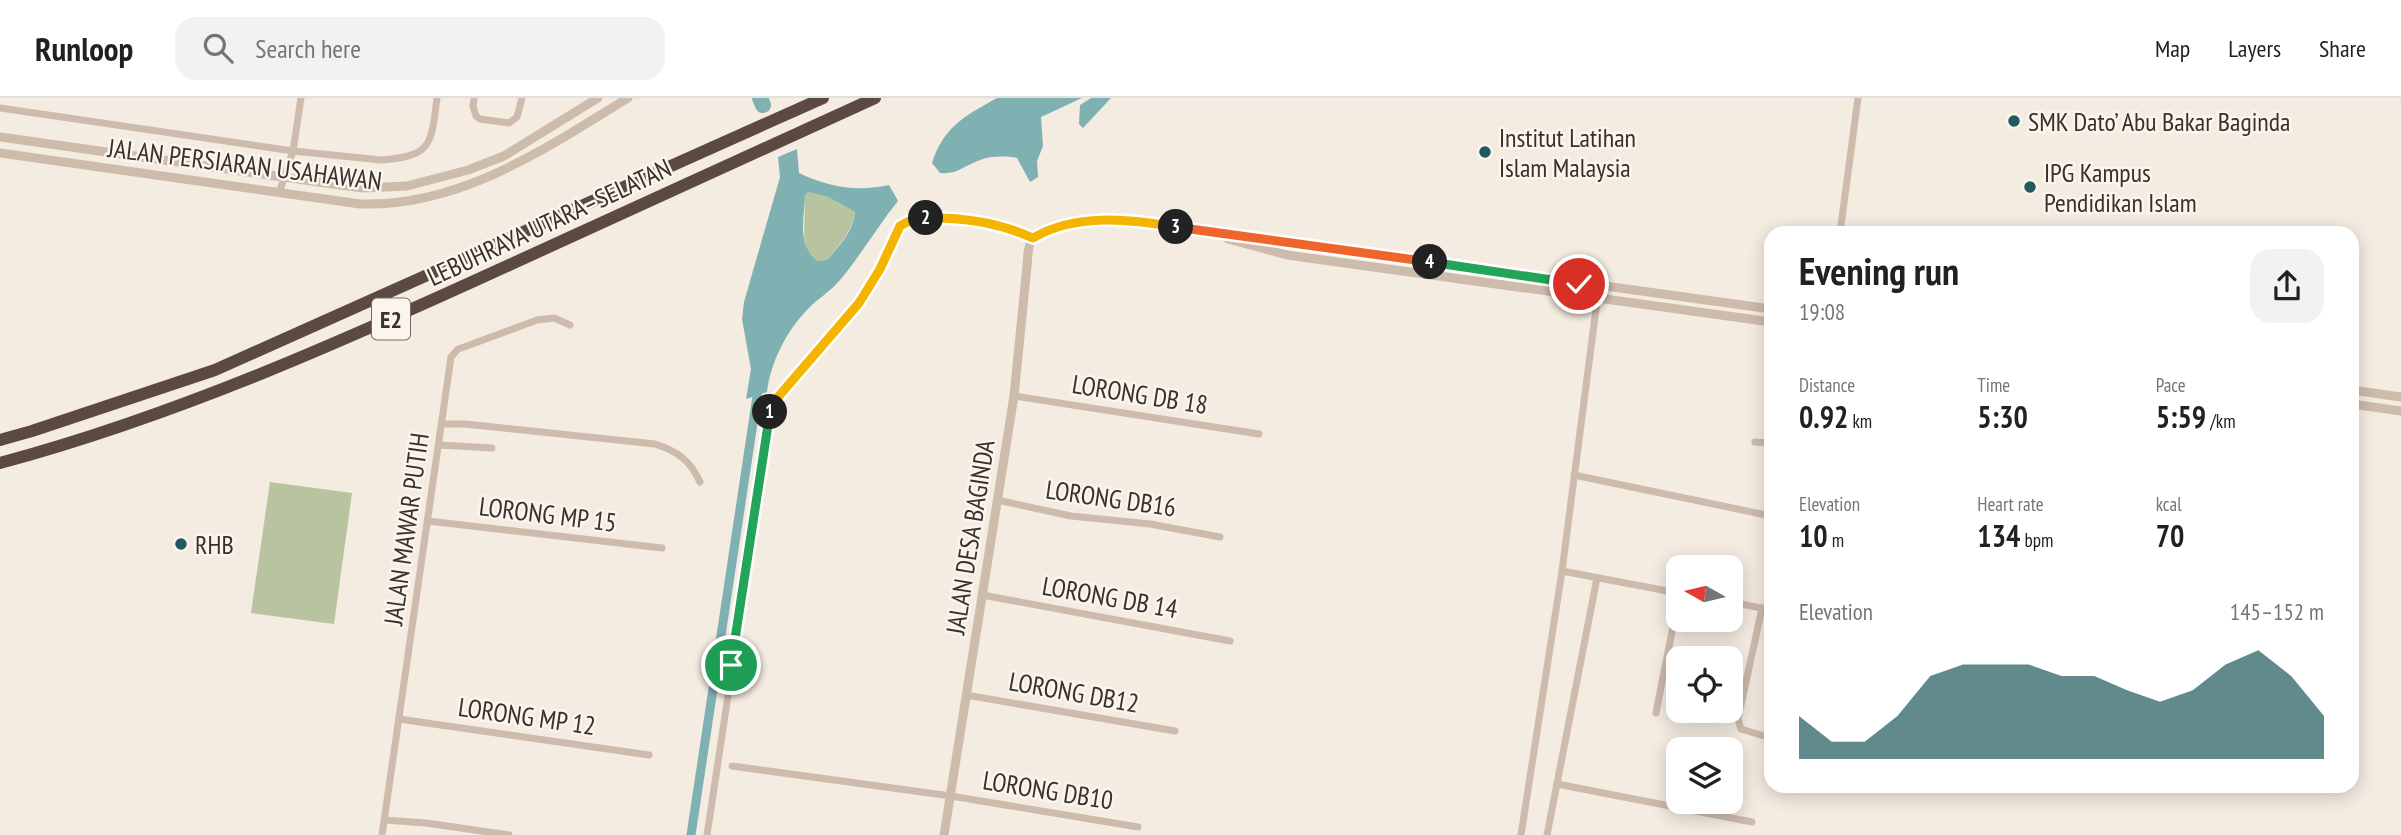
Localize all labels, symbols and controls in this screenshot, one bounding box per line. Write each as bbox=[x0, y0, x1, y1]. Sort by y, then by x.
search box bbox=[175, 17, 665, 80]
text: Runloop bbox=[35, 27, 133, 70]
icon: search bbox=[199, 29, 237, 67]
text: Search here bbox=[255, 32, 361, 65]
text: Map bbox=[2155, 33, 2190, 64]
text: Layers bbox=[2228, 33, 2281, 64]
text: Share bbox=[2319, 33, 2366, 64]
place label: SMK Dato’ Abu Bakar Baginda bbox=[2028, 105, 2290, 138]
marker: SMK Dato’ Abu Bakar Baginda bbox=[2006, 113, 2022, 129]
place label: Institut Latihan Islam Malaysia bbox=[1499, 121, 1636, 184]
street label: JALAN PERSIARAN USAHAWAN bbox=[105, 131, 384, 197]
marker: Institut Latihan Islam Malaysia bbox=[1477, 144, 1493, 160]
street label: LEBUHRAYA UTARA–SELATAN bbox=[422, 151, 676, 293]
place label: IPG Kampus Pendidikan Islam bbox=[2044, 156, 2197, 219]
marker: IPG Kampus Pendidikan Islam bbox=[2022, 179, 2038, 195]
pin: 2 bbox=[908, 200, 944, 236]
text: 2 bbox=[921, 205, 930, 229]
pin: 3 bbox=[1158, 209, 1194, 244]
text: 3 bbox=[1171, 214, 1180, 238]
pin: 4 bbox=[1412, 244, 1448, 280]
text: Evening run bbox=[1799, 246, 1959, 295]
text: 4 bbox=[1425, 249, 1434, 273]
button: share bbox=[2250, 249, 2324, 323]
pin bbox=[1549, 254, 1609, 314]
icon: check bbox=[1560, 265, 1598, 303]
text: 19:08 bbox=[1799, 297, 1845, 326]
road number: E2 bbox=[372, 299, 410, 340]
street label: LORONG DB 18 bbox=[1070, 367, 1210, 421]
text: Distance bbox=[1799, 373, 1855, 397]
text: Time bbox=[1977, 373, 2010, 397]
text: Pace bbox=[2156, 373, 2186, 397]
pin: 1 bbox=[752, 394, 788, 430]
text: 0.92 bbox=[1799, 397, 1848, 436]
text: 5:30 bbox=[1977, 397, 2028, 436]
text: 5:59 bbox=[2156, 397, 2206, 436]
text: 1 bbox=[765, 399, 774, 423]
text: km bbox=[1848, 409, 1872, 433]
text: /km bbox=[2206, 409, 2236, 433]
street label: JALAN MAWAR PUTIH bbox=[376, 431, 436, 628]
street label: JALAN DESA BAGINDA bbox=[938, 437, 1002, 638]
street label: LORONG DB16 bbox=[1044, 473, 1178, 523]
street label: LORONG MP 15 bbox=[477, 489, 619, 539]
text: Elevation bbox=[1799, 492, 1860, 516]
text: Heart rate bbox=[1977, 492, 2044, 516]
text: kcal bbox=[2156, 492, 2182, 516]
text: 10 bbox=[1799, 516, 1828, 555]
text: 134 bbox=[1977, 516, 2020, 555]
text: 70 bbox=[2156, 516, 2184, 555]
place label: RHB bbox=[195, 528, 234, 561]
text: m bbox=[1828, 528, 1844, 552]
text: bpm bbox=[2020, 528, 2053, 552]
marker: RHB bbox=[173, 536, 189, 552]
north arrow bbox=[1666, 555, 1743, 632]
map controls bbox=[1666, 555, 1743, 814]
street label: LORONG DB 14 bbox=[1040, 569, 1180, 625]
text: Elevation bbox=[1799, 597, 1873, 626]
text: 145–152 m bbox=[2230, 597, 2324, 626]
pin bbox=[701, 635, 761, 695]
icon: arrive bbox=[712, 646, 750, 684]
button: locate bbox=[1666, 646, 1743, 723]
street label: LORONG DB12 bbox=[1007, 664, 1141, 720]
street label: LORONG MP 12 bbox=[456, 690, 598, 742]
button: layers bbox=[1666, 737, 1743, 814]
street label: LORONG DB10 bbox=[981, 763, 1115, 817]

